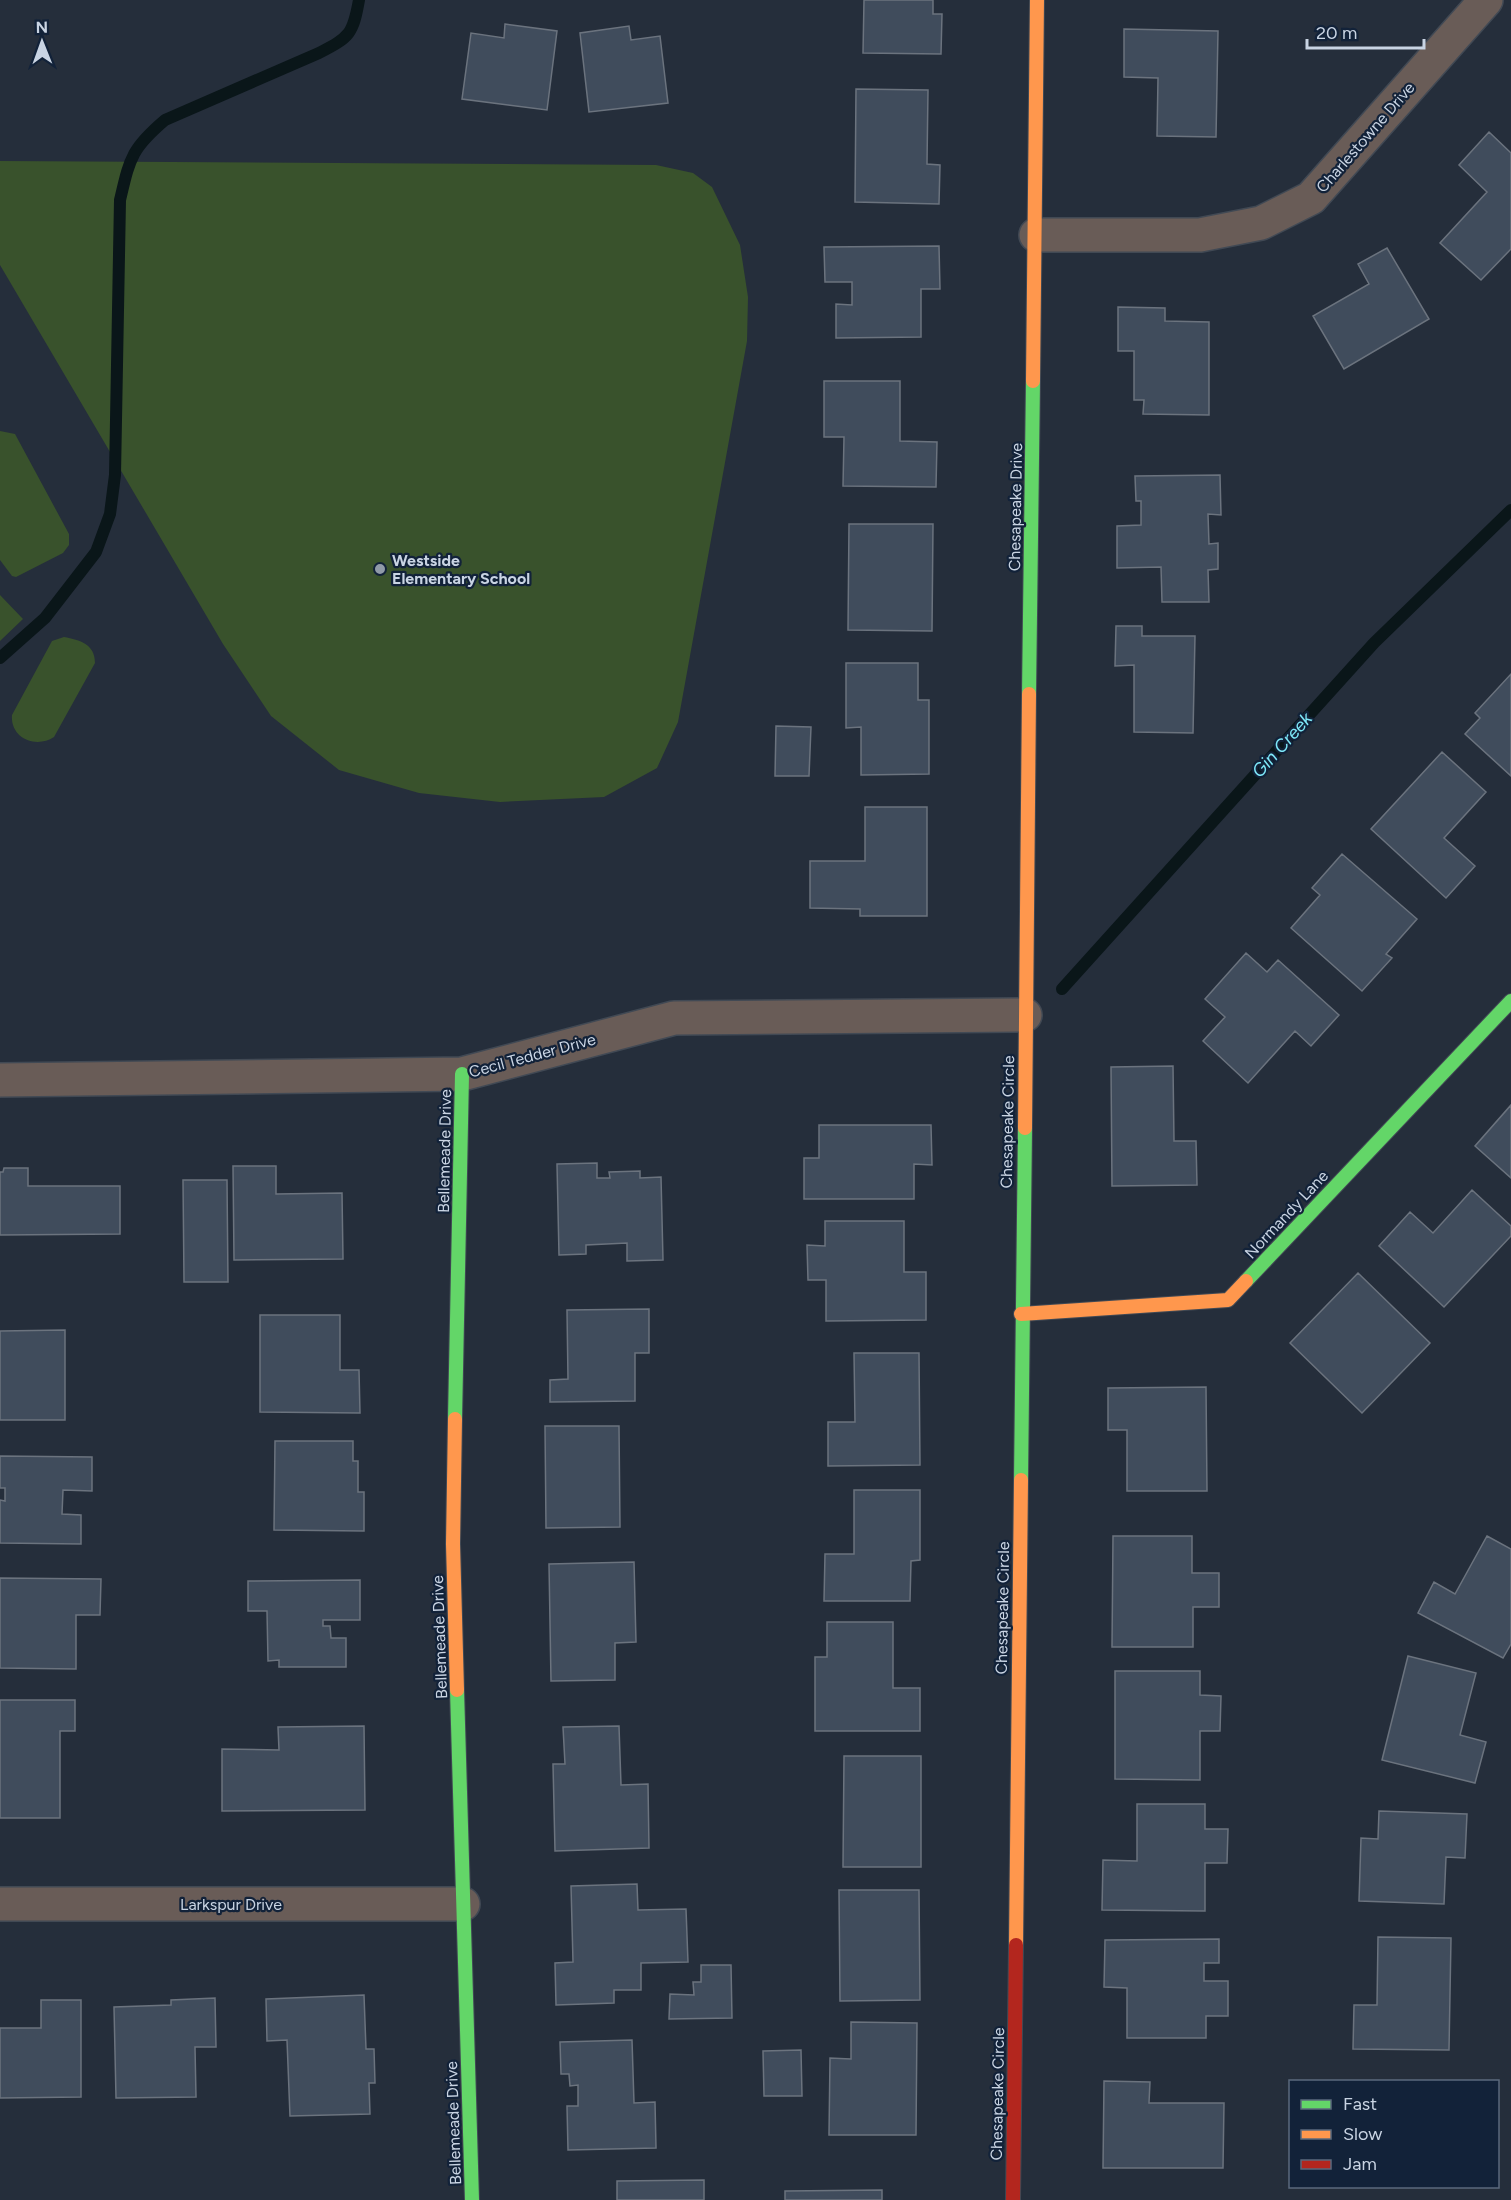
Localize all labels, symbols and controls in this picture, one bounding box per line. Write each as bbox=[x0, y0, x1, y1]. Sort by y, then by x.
north arrow bbox=[12, 12, 72, 72]
scale bar bbox=[1307, 12, 1424, 50]
text: N bbox=[35, 18, 48, 37]
text: 20 m bbox=[1316, 22, 1357, 44]
street label: Charlestowne Drive bbox=[1312, 78, 1419, 196]
street label: Chesapeake Drive bbox=[1005, 442, 1026, 571]
place label: Westside Elementary School bbox=[392, 551, 530, 588]
marker: Westside Elementary School bbox=[373, 562, 387, 576]
water label: Gin Creek bbox=[1247, 707, 1318, 782]
street label: Cecil Tedder Drive bbox=[467, 1029, 598, 1082]
street label: Chesapeake Circle bbox=[997, 1055, 1018, 1189]
street label: Bellemeade Drive bbox=[434, 1089, 455, 1213]
street label: Normandy Lane bbox=[1241, 1166, 1332, 1262]
street label: Chesapeake Circle bbox=[992, 1541, 1013, 1675]
street label: Bellemeade Drive bbox=[428, 1575, 451, 1699]
street label: Larkspur Drive bbox=[180, 1895, 282, 1914]
street label: Chesapeake Circle bbox=[987, 2027, 1008, 2161]
street label: Bellemeade Drive bbox=[442, 2061, 465, 2185]
legend bbox=[1289, 2080, 1499, 2188]
text: Fast bbox=[1343, 2093, 1377, 2115]
text: Slow bbox=[1343, 2123, 1382, 2145]
text: Jam bbox=[1343, 2153, 1377, 2175]

